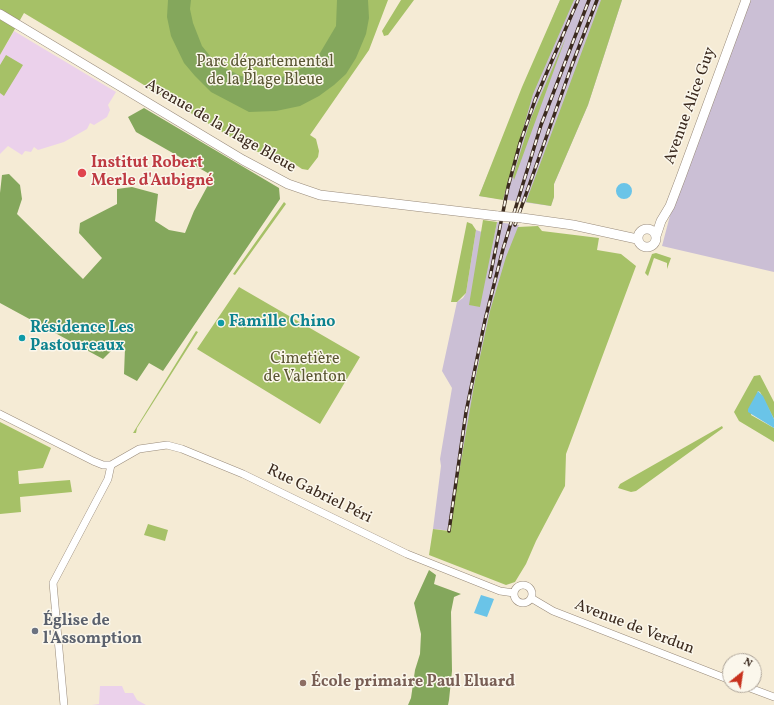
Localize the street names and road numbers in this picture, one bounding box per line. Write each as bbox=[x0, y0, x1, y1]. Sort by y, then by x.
street label: Avenue Alice Guy bbox=[661, 45, 721, 167]
street label: Avenue de la Plage Bleue bbox=[141, 76, 299, 178]
street label: Rue Gabriel Péri bbox=[263, 461, 375, 529]
street label: Avenue de Verdun bbox=[571, 596, 697, 660]

